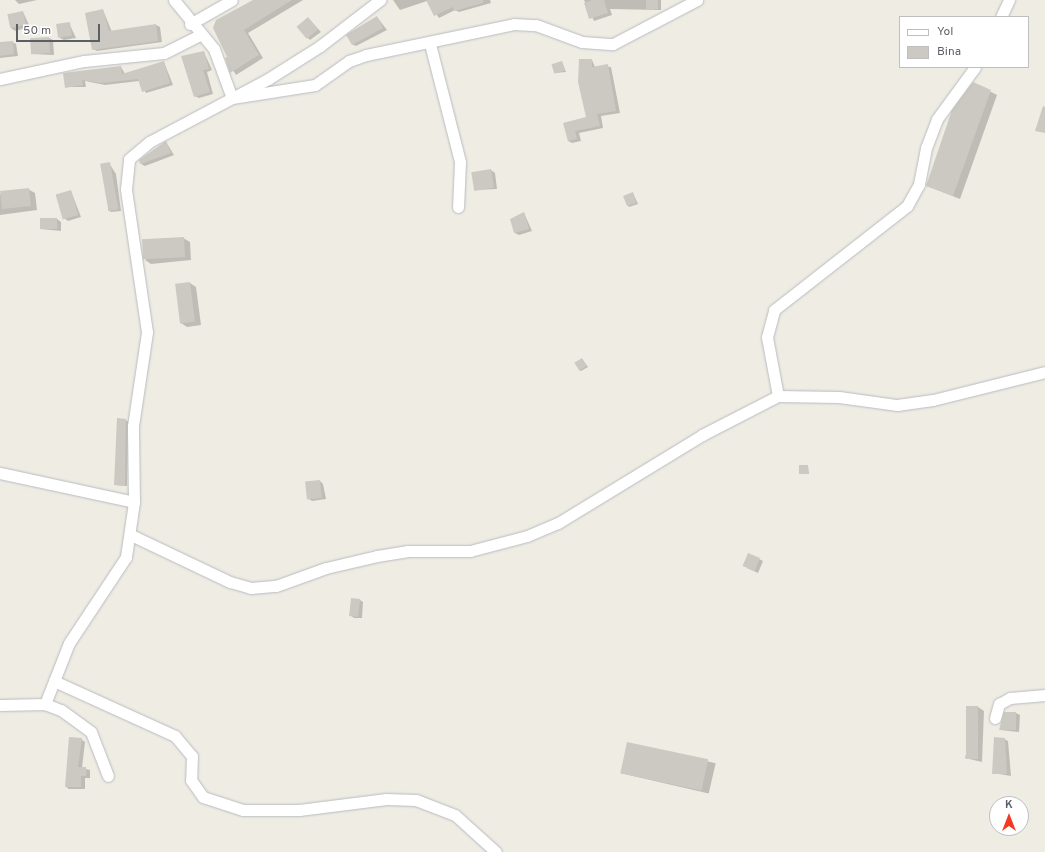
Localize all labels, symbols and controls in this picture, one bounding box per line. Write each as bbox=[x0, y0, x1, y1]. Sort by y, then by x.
scale bar bbox=[18, 16, 102, 42]
legend bbox=[899, 16, 1029, 68]
text: 50 m bbox=[23, 23, 51, 39]
text: Yol bbox=[937, 24, 953, 40]
text: Bina bbox=[937, 44, 961, 60]
north arrow bbox=[989, 796, 1029, 836]
text: K bbox=[1005, 798, 1013, 812]

